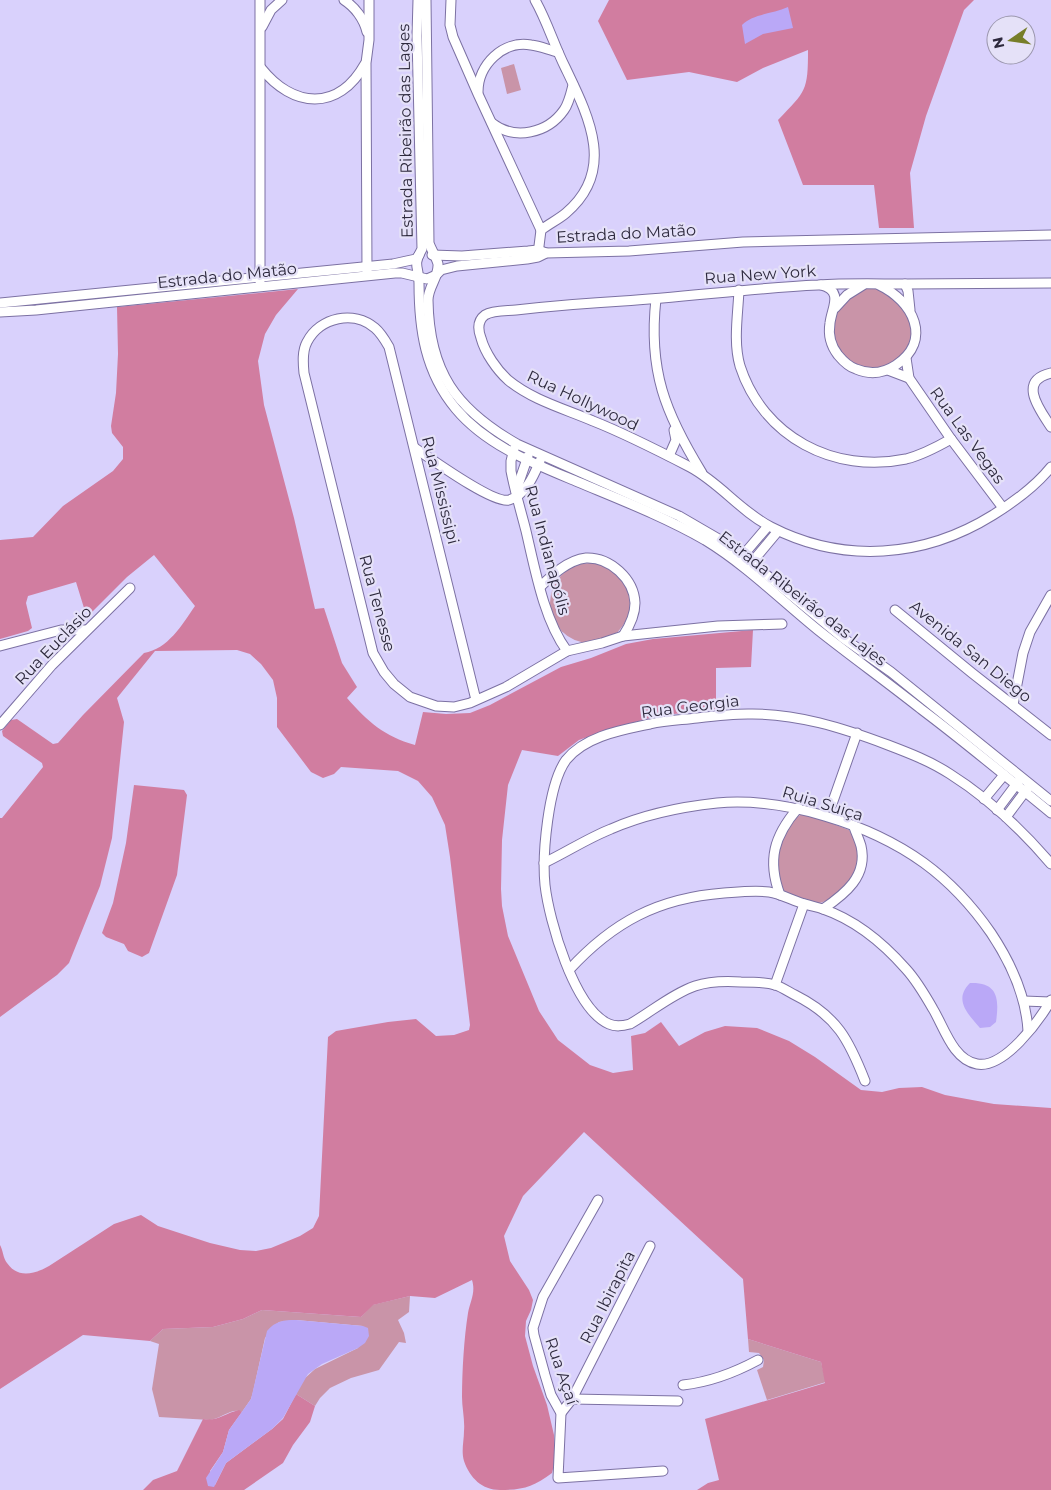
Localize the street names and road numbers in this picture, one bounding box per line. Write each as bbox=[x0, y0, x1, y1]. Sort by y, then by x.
street label: Estrada Ribeirão das Lages bbox=[394, 24, 417, 238]
street label: Estrada do Matão bbox=[556, 220, 696, 247]
street label: Estrada do Matão bbox=[156, 259, 298, 292]
street label: Rua New York bbox=[704, 261, 817, 288]
street label: Rua Hollywood bbox=[524, 366, 642, 435]
street label: Rua Las Vegas bbox=[926, 383, 1009, 488]
street label: Rua Mississipi bbox=[418, 434, 463, 546]
street label: Rua Indianapólis bbox=[521, 483, 574, 617]
street label: Estrada Ribeirão das Lajes bbox=[715, 527, 891, 670]
street label: Rua Tenesse bbox=[355, 553, 400, 654]
street label: Avenida San Diego bbox=[906, 596, 1035, 706]
street label: Rua Euclásio bbox=[11, 602, 96, 689]
street label: Rua Georgia bbox=[640, 691, 740, 722]
street label: Ruia Suiça bbox=[780, 782, 866, 825]
street label: Rua Ibirapita bbox=[576, 1248, 639, 1347]
street label: Rua Açaí bbox=[541, 1335, 582, 1408]

